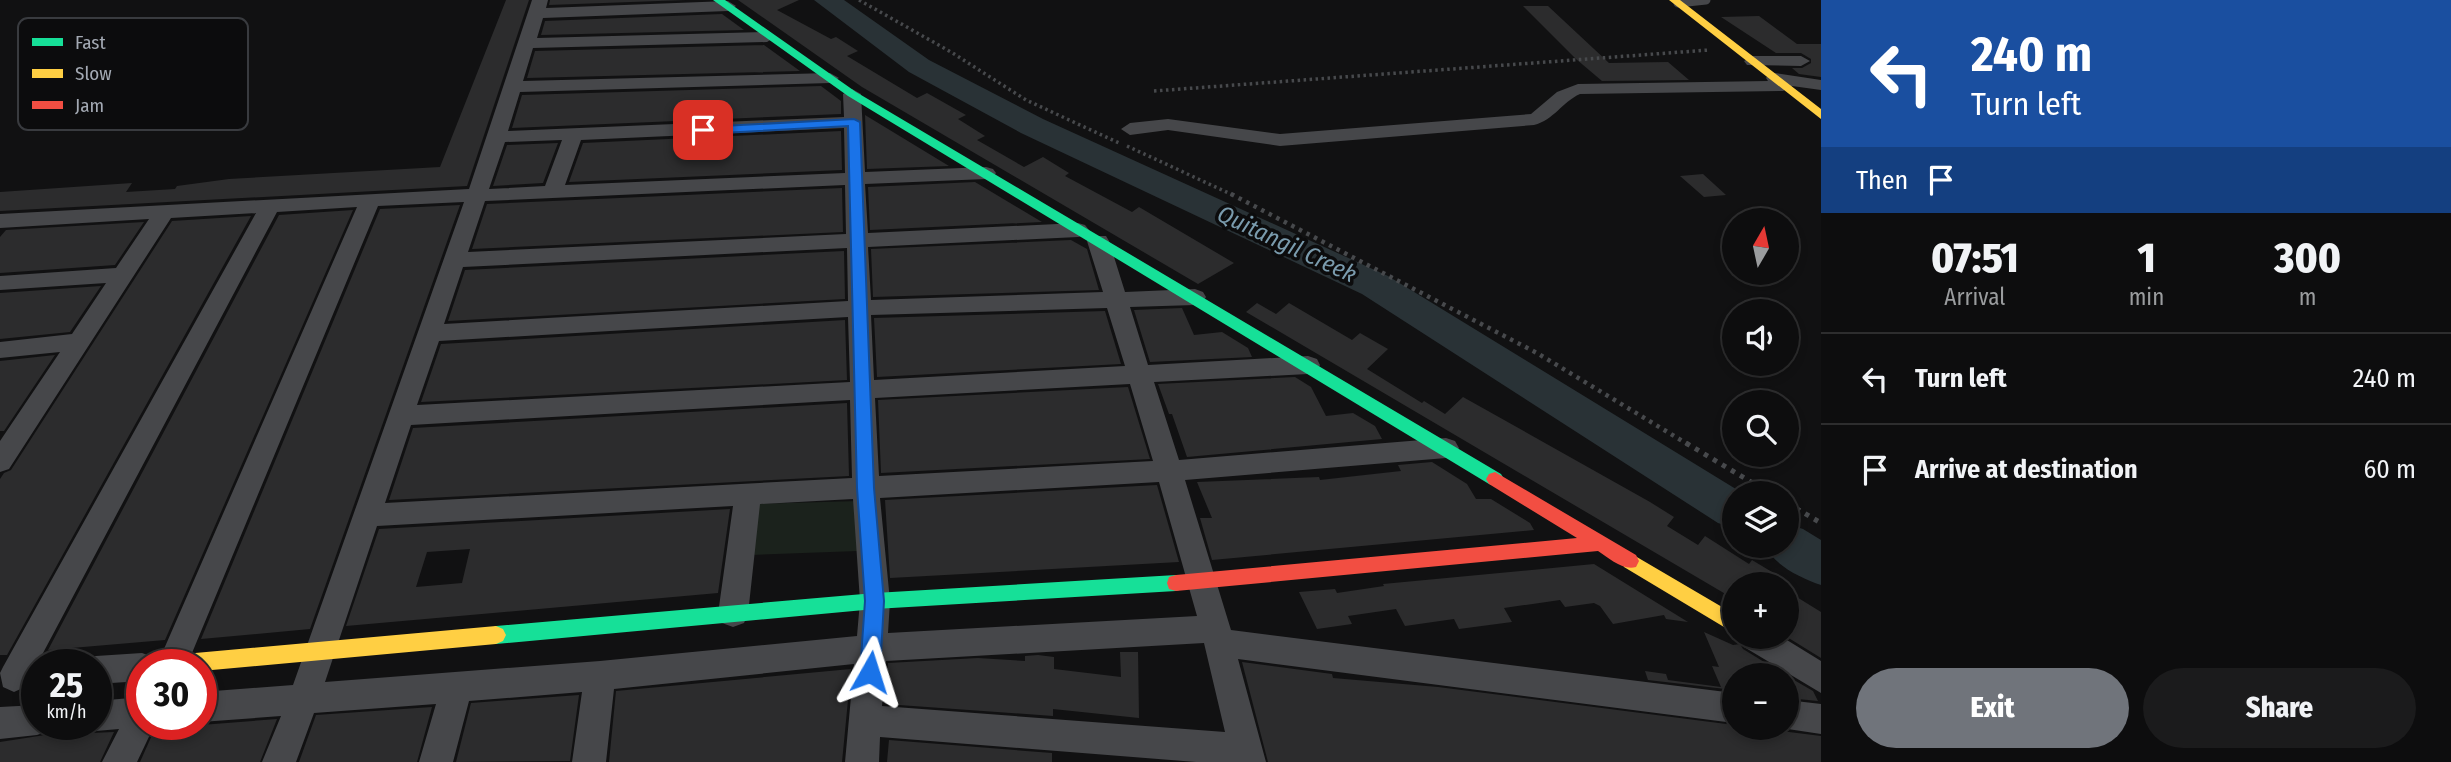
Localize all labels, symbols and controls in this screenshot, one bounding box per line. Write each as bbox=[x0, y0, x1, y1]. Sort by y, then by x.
legend bbox=[18, 18, 248, 130]
text: 240 m bbox=[1971, 25, 2092, 84]
icon: left bbox=[1856, 28, 1947, 119]
text: Fast bbox=[75, 31, 106, 54]
text: Slow bbox=[75, 62, 112, 85]
text: Turn left bbox=[1971, 85, 2081, 123]
text: Jam bbox=[75, 94, 104, 117]
pin bbox=[673, 100, 733, 160]
icon: arrive bbox=[684, 111, 722, 149]
icon: arrive bbox=[1922, 161, 1960, 199]
text: Then bbox=[1856, 165, 1908, 196]
water label: Quitangil Creek bbox=[1213, 200, 1361, 288]
north arrow bbox=[1722, 208, 1799, 285]
map controls bbox=[1722, 208, 1799, 740]
text: 07:51 bbox=[1931, 233, 2019, 283]
text: 1 bbox=[2137, 233, 2156, 283]
text: 300 bbox=[2274, 233, 2341, 283]
text: Arrival bbox=[1944, 283, 2005, 311]
text: min bbox=[2129, 283, 2164, 311]
text: m bbox=[2299, 283, 2316, 311]
button: sound bbox=[1722, 299, 1799, 376]
icon: left bbox=[1856, 360, 1894, 398]
text: Turn left bbox=[1915, 363, 2007, 394]
text: 240 m bbox=[2353, 363, 2416, 394]
button: search bbox=[1722, 390, 1799, 467]
icon: arrive bbox=[1856, 451, 1894, 489]
text: Arrive at destination bbox=[1915, 454, 2138, 485]
text: 60 m bbox=[2363, 454, 2416, 485]
button: layers bbox=[1722, 481, 1799, 558]
button: + bbox=[1722, 572, 1799, 649]
position arrow bbox=[833, 635, 907, 709]
speed limit sign: 30 bbox=[126, 649, 217, 740]
button: − bbox=[1722, 663, 1799, 740]
text: 25 bbox=[50, 664, 83, 706]
button: Exit bbox=[1856, 668, 2129, 748]
button: Share bbox=[2143, 668, 2416, 748]
text: km/h bbox=[46, 701, 87, 723]

